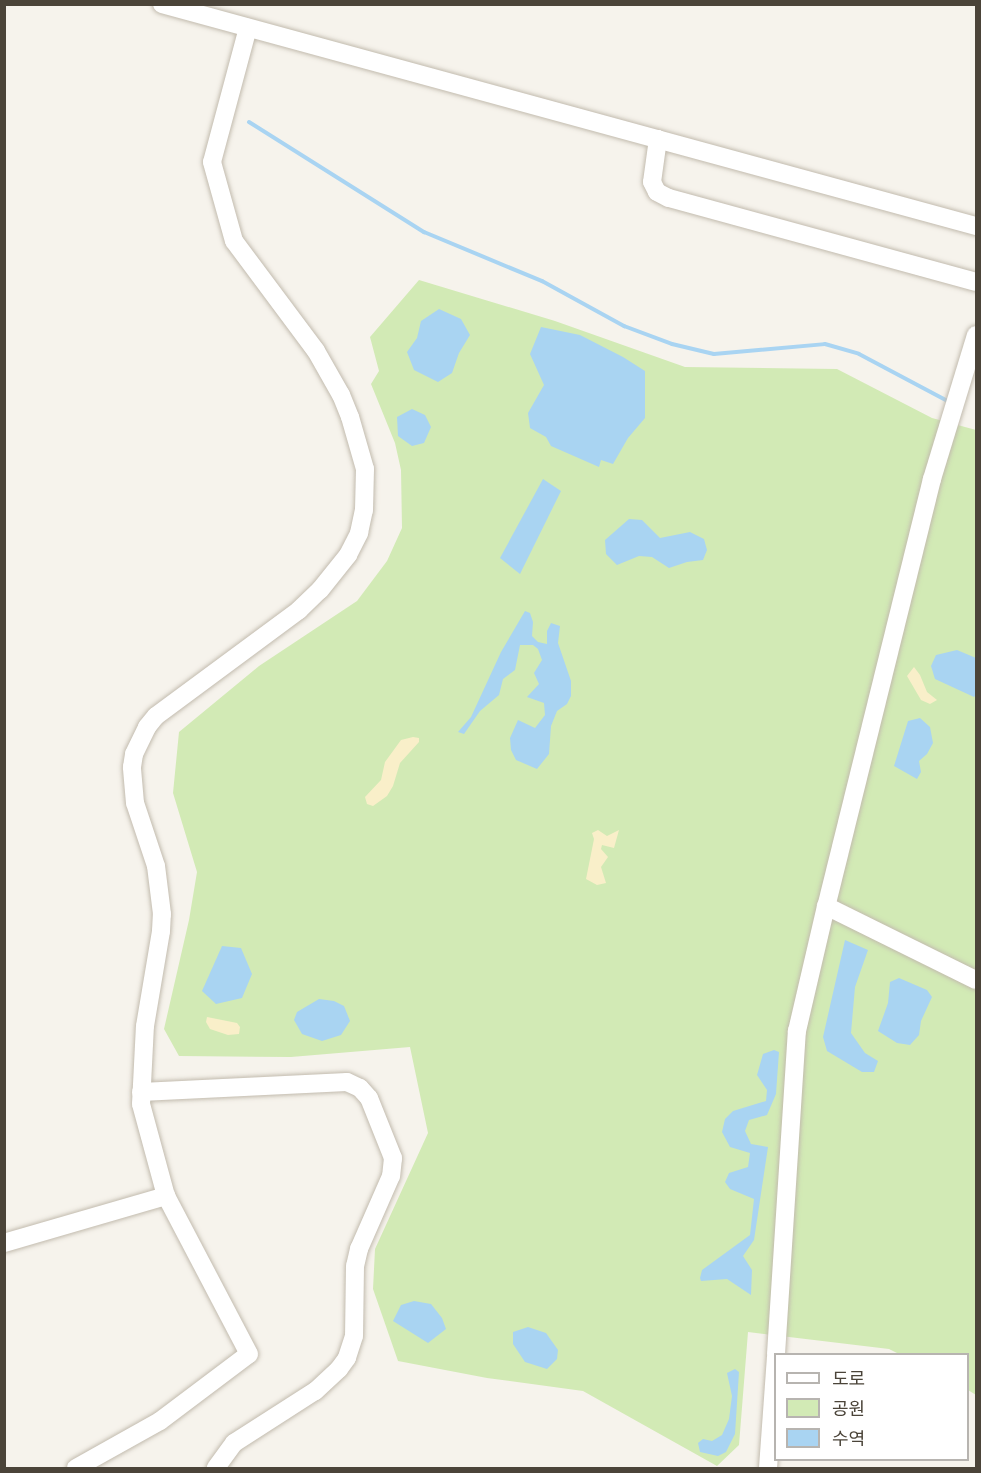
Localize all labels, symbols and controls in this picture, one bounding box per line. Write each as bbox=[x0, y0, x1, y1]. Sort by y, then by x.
legend bbox=[774, 1353, 969, 1461]
text: 도로 bbox=[832, 1369, 865, 1392]
text: 공원 bbox=[832, 1399, 865, 1422]
text: 수역 bbox=[832, 1429, 865, 1452]

